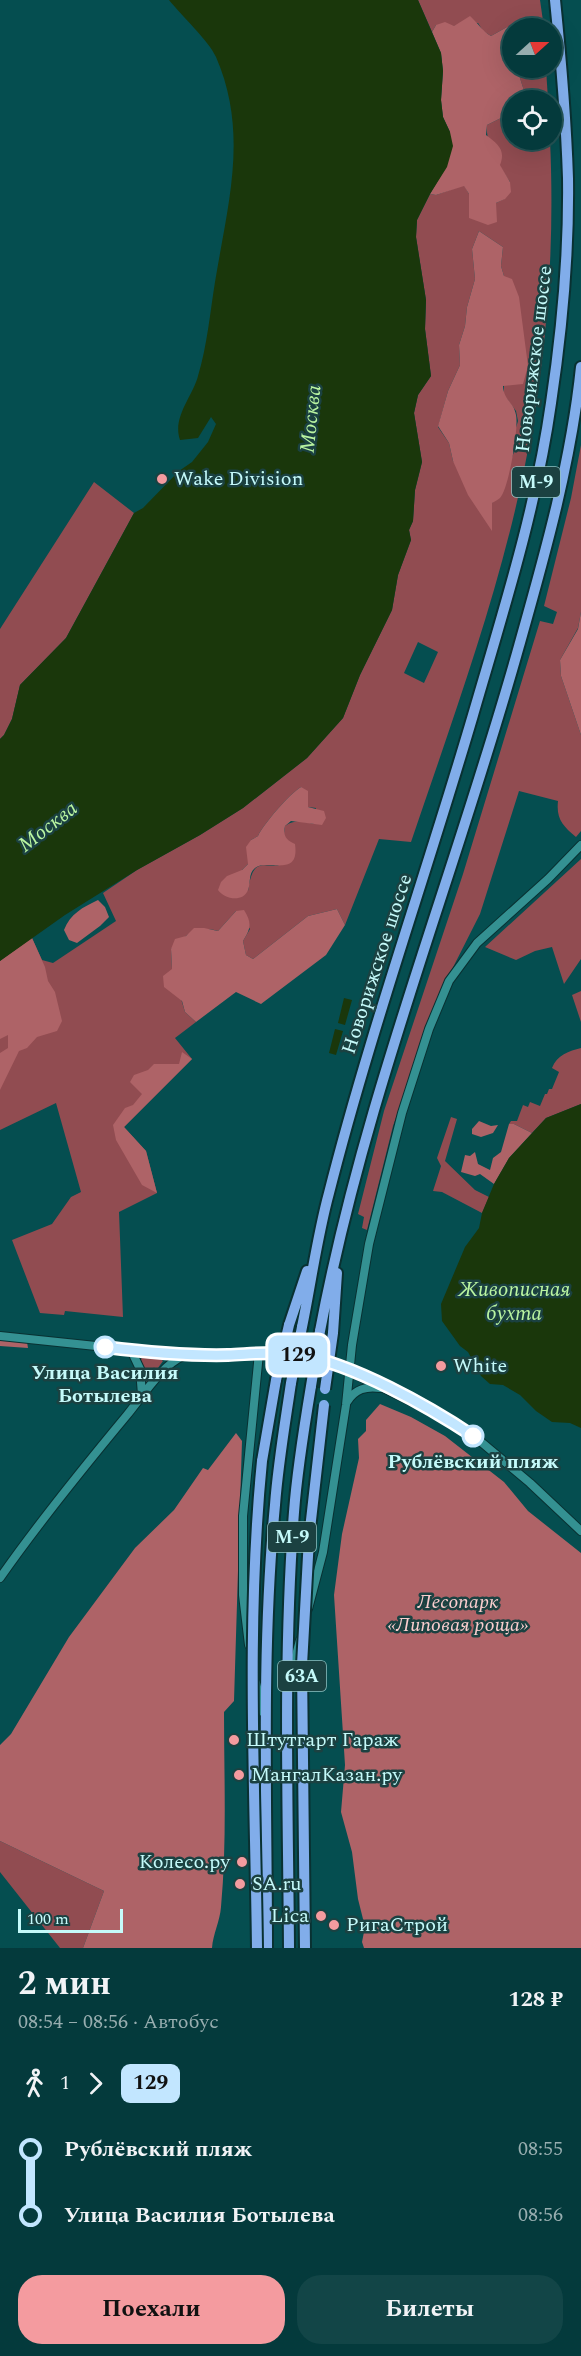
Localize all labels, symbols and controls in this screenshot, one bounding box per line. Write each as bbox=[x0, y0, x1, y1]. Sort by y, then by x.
north arrow bbox=[502, 18, 562, 78]
map controls bbox=[502, 18, 562, 150]
button: locate bbox=[502, 90, 562, 150]
street label: Новорижское шоссе bbox=[508, 264, 560, 454]
water label: Москва bbox=[292, 383, 331, 455]
place label: Wake Division bbox=[174, 464, 303, 494]
road number: М-9 bbox=[512, 467, 560, 497]
marker: Wake Division bbox=[155, 472, 169, 486]
water label: Москва bbox=[11, 793, 85, 861]
street label: Новорижское шоссе bbox=[334, 870, 420, 1058]
water label: Живописная бухта bbox=[457, 1274, 570, 1330]
marker: Улица Василия Ботылева bbox=[94, 1336, 116, 1358]
line badge: 129 bbox=[264, 1336, 332, 1374]
text: 129 bbox=[280, 1339, 316, 1371]
place label: White bbox=[453, 1351, 507, 1381]
place label: Улица Василия Ботылева bbox=[31, 1358, 179, 1411]
marker: White bbox=[434, 1359, 448, 1373]
marker: Рублёвский пляж bbox=[462, 1425, 484, 1447]
place label: Рублёвский пляж bbox=[387, 1447, 559, 1477]
road number: М-9 bbox=[268, 1522, 316, 1552]
park label: Лесопарк «Липовая роща» bbox=[388, 1587, 529, 1640]
road number: 63A bbox=[278, 1661, 326, 1691]
place label: Штутгарт Гараж bbox=[246, 1725, 399, 1755]
marker: Штутгарт Гараж bbox=[227, 1733, 241, 1747]
place label: МангалКазан.ру bbox=[251, 1760, 404, 1790]
marker: МангалКазан.ру bbox=[232, 1768, 246, 1782]
place label: Колесо.ру bbox=[139, 1847, 231, 1877]
marker: Колесо.ру bbox=[235, 1855, 249, 1869]
place label: SA.ru bbox=[252, 1869, 302, 1899]
marker: SA.ru bbox=[233, 1877, 247, 1891]
place label: Lica bbox=[271, 1901, 309, 1931]
scale bar bbox=[18, 1906, 123, 1934]
text: 100 m bbox=[27, 1907, 69, 1931]
marker: Lica bbox=[314, 1909, 328, 1923]
place label: РигаСтрой bbox=[346, 1910, 448, 1940]
marker: РигаСтрой bbox=[327, 1918, 341, 1932]
text: 2 мин bbox=[18, 1959, 111, 2009]
text: 128 ₽ bbox=[508, 1983, 563, 2016]
text: 08:54 – 08:56 · Автобус bbox=[18, 2007, 219, 2037]
icon: walk bbox=[18, 2067, 51, 2100]
icon: forward bbox=[79, 2067, 112, 2100]
text: 129 bbox=[133, 2067, 168, 2099]
text: 1 bbox=[60, 2068, 70, 2098]
text: Рублёвский пляж bbox=[64, 2133, 252, 2166]
text: 08:55 bbox=[518, 2134, 563, 2164]
text: Улица Василия Ботылева bbox=[64, 2199, 335, 2232]
text: 08:56 bbox=[518, 2200, 563, 2230]
button: Поехали bbox=[18, 2275, 285, 2344]
button: Билеты bbox=[297, 2275, 563, 2344]

